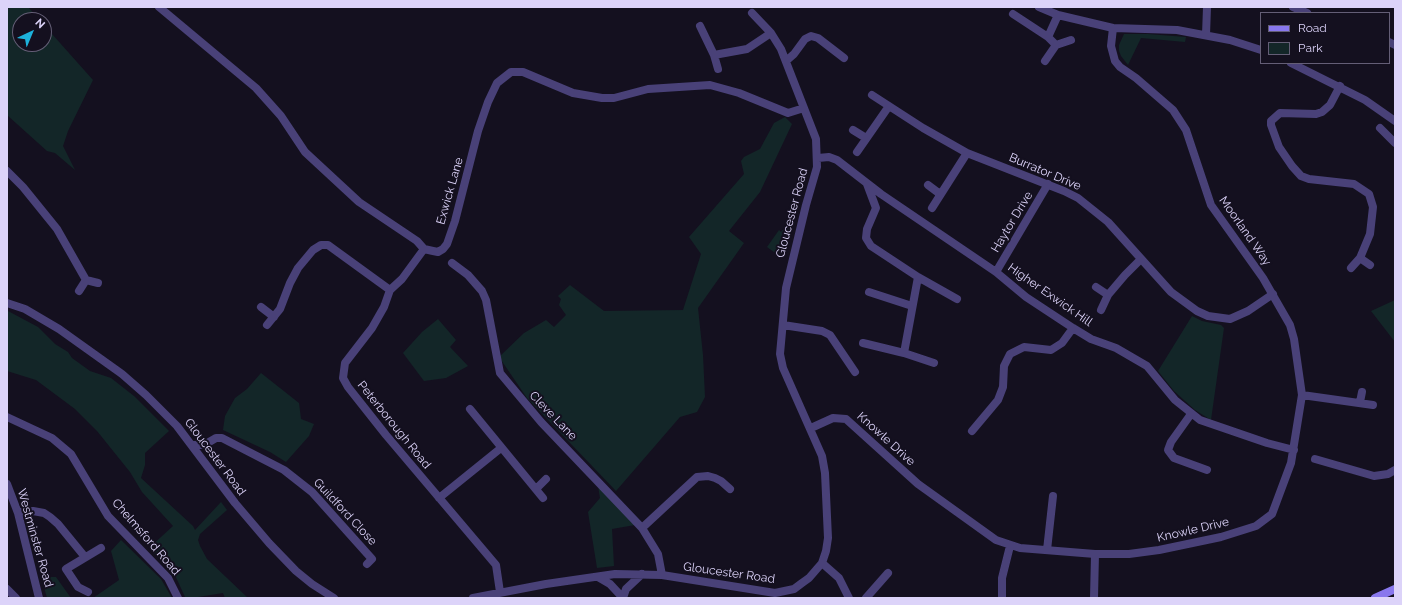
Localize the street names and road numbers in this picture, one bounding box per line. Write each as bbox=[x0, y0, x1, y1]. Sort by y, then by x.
street label: Burrator Drive bbox=[1007, 150, 1083, 194]
street label: Exwick Lane bbox=[434, 156, 466, 226]
street label: Gloucester Road bbox=[773, 166, 811, 260]
street label: Haytor Drive bbox=[988, 189, 1036, 255]
street label: Moorland Way bbox=[1216, 194, 1274, 268]
street label: Higher Exwick Hill bbox=[1005, 260, 1095, 330]
street label: Peterborough Road bbox=[354, 378, 434, 472]
street label: Cleve Lane bbox=[526, 389, 580, 443]
street label: Knowle Drive bbox=[854, 409, 918, 469]
street label: Gloucester Road bbox=[181, 416, 249, 498]
street label: Guildford Close bbox=[310, 476, 380, 548]
street label: Westminster Road bbox=[14, 487, 56, 589]
street label: Chelmsford Road bbox=[109, 496, 183, 578]
street label: Knowle Drive bbox=[1156, 515, 1230, 545]
street label: Gloucester Road bbox=[682, 559, 776, 587]

